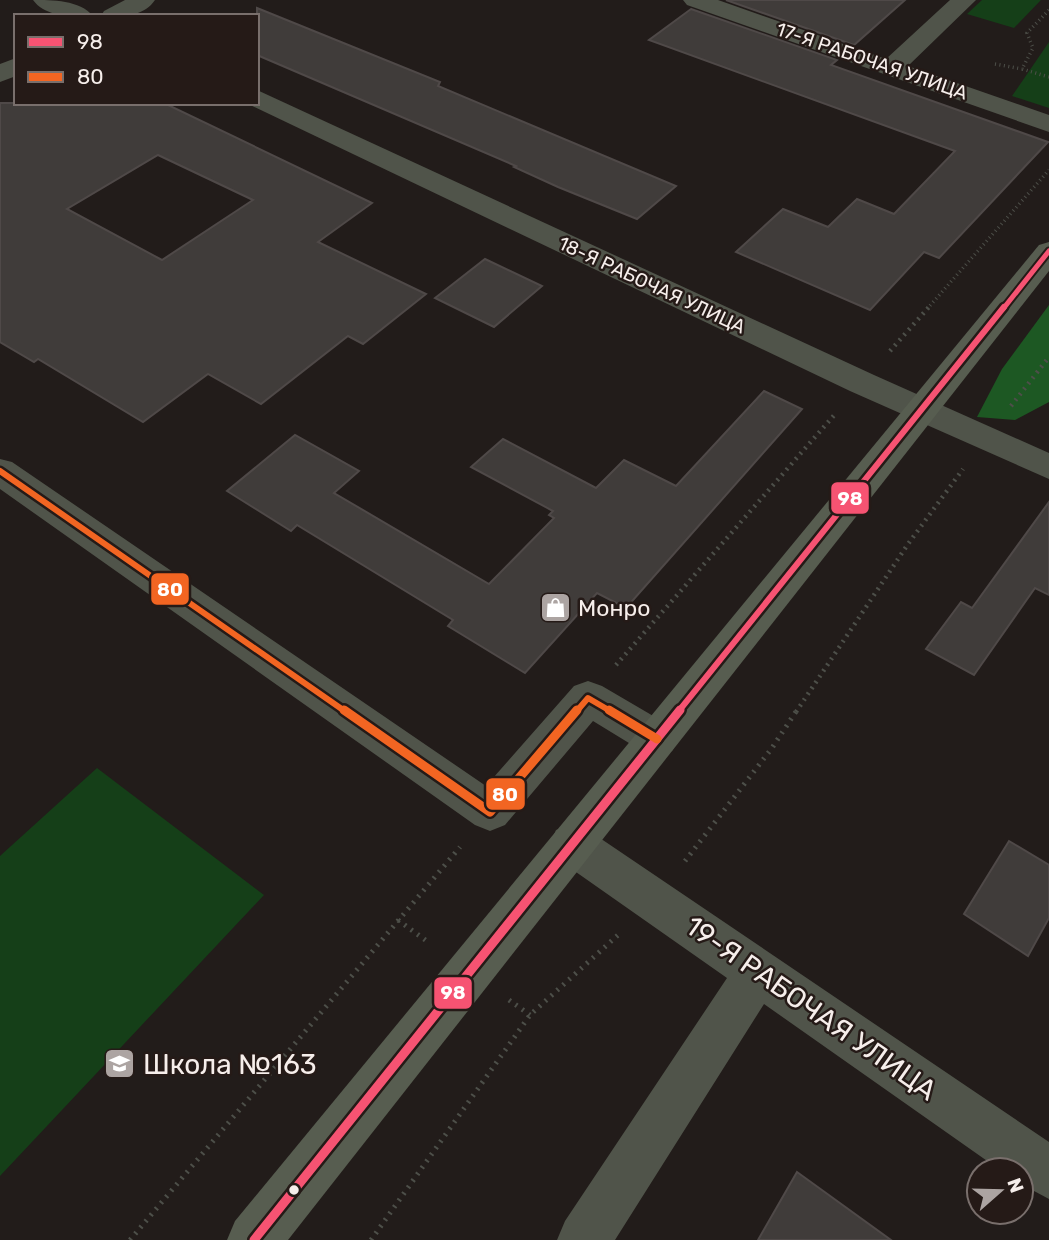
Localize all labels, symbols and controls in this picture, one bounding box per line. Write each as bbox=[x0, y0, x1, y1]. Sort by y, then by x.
legend bbox=[14, 14, 259, 105]
street label: 17-Я РАБОЧАЯ УЛИЦА bbox=[773, 17, 971, 105]
text: 98 bbox=[77, 29, 103, 54]
text: 80 bbox=[77, 64, 104, 89]
street label: 18-Я РАБОЧАЯ УЛИЦА bbox=[555, 232, 749, 339]
line badge: 98 bbox=[830, 481, 870, 515]
text: 98 bbox=[837, 487, 863, 510]
line badge: 80 bbox=[150, 572, 190, 606]
text: 80 bbox=[157, 578, 183, 601]
shop icon: Монро bbox=[538, 591, 572, 625]
place label: Монро bbox=[578, 594, 650, 622]
line badge: 80 bbox=[485, 777, 526, 811]
text: 80 bbox=[492, 783, 518, 806]
street label: 19-Я РАБОЧАЯ УЛИЦА bbox=[679, 909, 943, 1107]
line badge: 98 bbox=[433, 976, 473, 1010]
text: 98 bbox=[440, 981, 466, 1004]
school or university icon: Школа №163 bbox=[103, 1047, 137, 1081]
place label: Школа №163 bbox=[143, 1048, 317, 1081]
north arrow bbox=[965, 1156, 1035, 1226]
text: N bbox=[1002, 1175, 1029, 1196]
unlabelled marker bbox=[287, 1183, 301, 1197]

